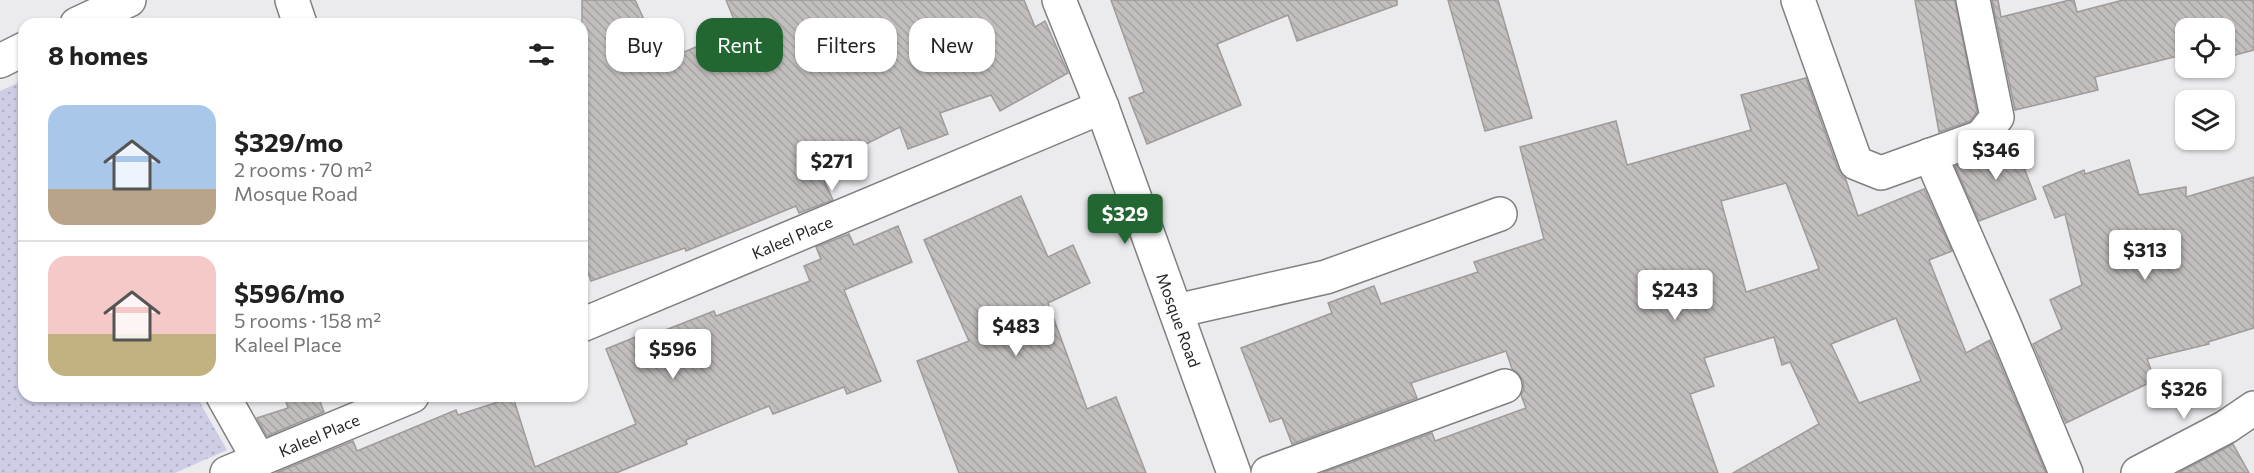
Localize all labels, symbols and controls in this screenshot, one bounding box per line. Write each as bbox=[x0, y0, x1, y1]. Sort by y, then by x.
chip: Buy bbox=[606, 18, 684, 72]
chip: Rent bbox=[696, 18, 783, 72]
chip: Filters bbox=[795, 18, 897, 72]
chip: New bbox=[909, 18, 995, 72]
map controls bbox=[2175, 18, 2235, 150]
button: locate bbox=[2175, 18, 2235, 78]
icon: filters bbox=[525, 38, 558, 71]
text: 8 homes bbox=[48, 39, 148, 70]
button: layers bbox=[2175, 90, 2235, 150]
text: $329/mo bbox=[234, 126, 343, 157]
icon: home bbox=[96, 129, 168, 201]
pin: $346 bbox=[1960, 130, 2032, 181]
text: $346 bbox=[1972, 137, 2020, 161]
pin: $271 bbox=[796, 141, 868, 192]
text: $271 bbox=[811, 148, 853, 172]
text: 2 rooms · 70 m² bbox=[234, 157, 372, 181]
text: Mosque Road bbox=[234, 181, 358, 205]
pin: $329 bbox=[1089, 194, 1161, 245]
text: $329 bbox=[1102, 201, 1148, 225]
street label: Kaleel Place bbox=[749, 211, 835, 263]
pin: $313 bbox=[2109, 230, 2181, 281]
text: $313 bbox=[2123, 237, 2167, 261]
street label: Mosque Road bbox=[1153, 270, 1205, 370]
pin: $243 bbox=[1639, 270, 1711, 321]
text: $596/mo bbox=[234, 277, 345, 308]
text: $243 bbox=[1652, 277, 1698, 301]
icon: home bbox=[96, 280, 168, 352]
pin: $483 bbox=[980, 306, 1052, 357]
text: 5 rooms · 158 m² bbox=[234, 308, 381, 332]
text: $483 bbox=[992, 313, 1040, 337]
pin: $596 bbox=[637, 329, 709, 380]
text: Kaleel Place bbox=[234, 332, 342, 356]
text: $596 bbox=[649, 336, 697, 360]
pin: $326 bbox=[2148, 369, 2220, 420]
text: $326 bbox=[2161, 376, 2207, 400]
street label: Kaleel Place bbox=[276, 409, 362, 461]

